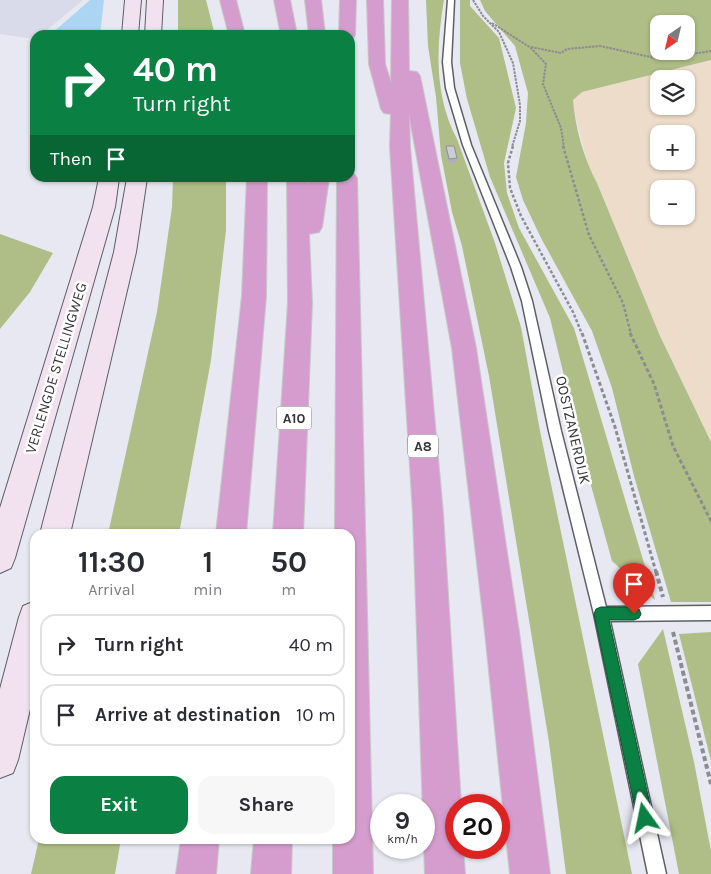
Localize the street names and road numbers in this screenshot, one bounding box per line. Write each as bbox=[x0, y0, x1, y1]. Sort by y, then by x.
street label: VERLENGDE STELLINGWEG bbox=[21, 280, 91, 456]
street label: OOSTZANERDIJK bbox=[552, 374, 594, 486]
road number: A10 bbox=[276, 406, 312, 429]
road number: A8 bbox=[408, 434, 438, 458]

